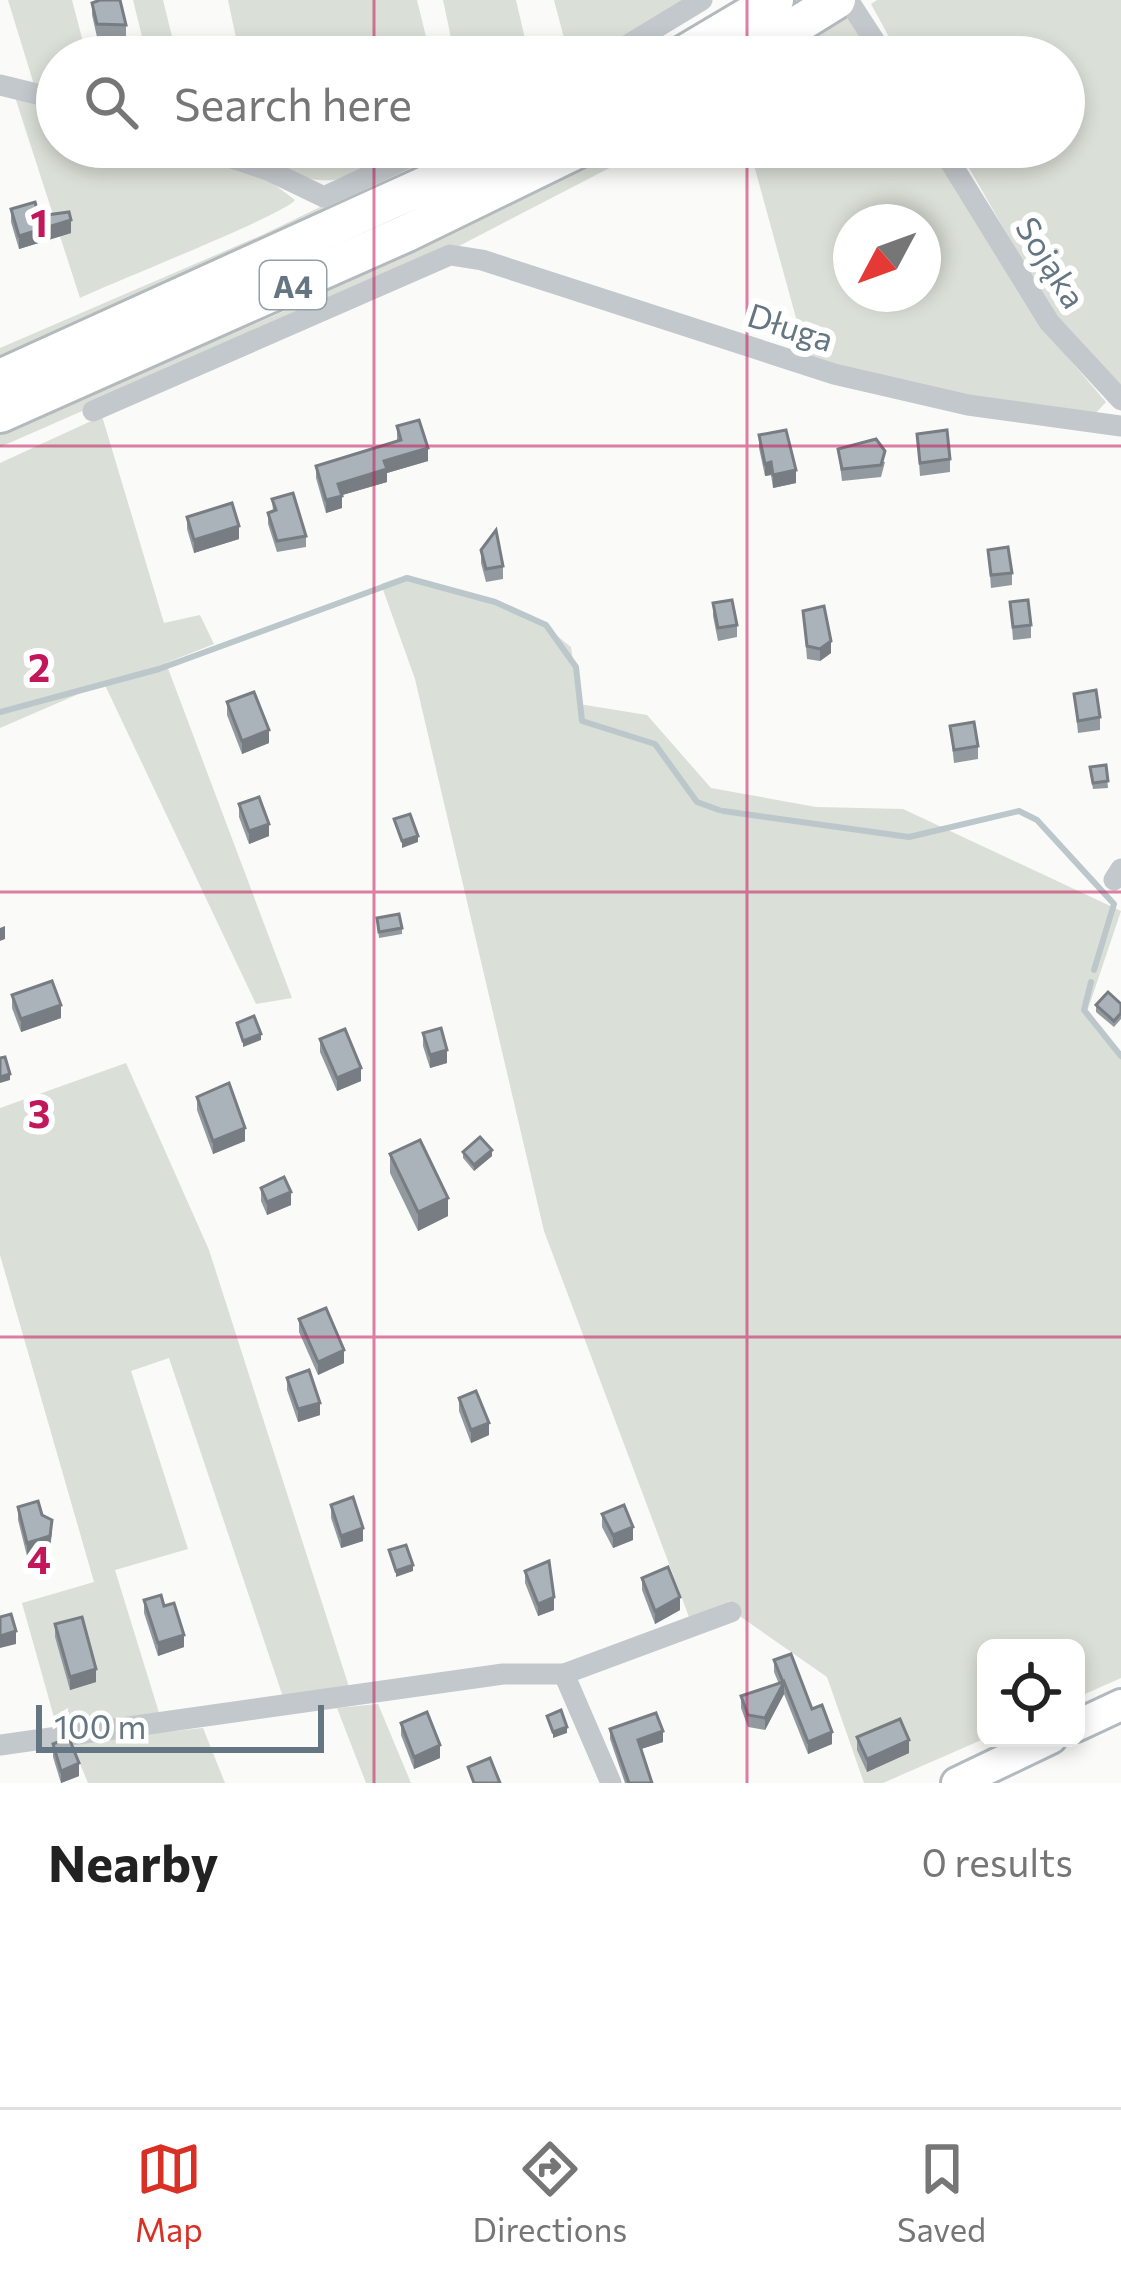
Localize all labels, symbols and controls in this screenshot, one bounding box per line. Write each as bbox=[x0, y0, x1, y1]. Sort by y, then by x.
search box bbox=[36, 36, 1085, 168]
icon: search bbox=[78, 69, 144, 135]
text: Search here bbox=[174, 75, 412, 130]
text: 1 bbox=[30, 197, 48, 245]
north arrow bbox=[833, 204, 941, 312]
street label: Sojąka bbox=[1008, 209, 1096, 315]
road number: A4 bbox=[260, 261, 326, 309]
street label: Długa bbox=[743, 293, 839, 359]
text: 2 bbox=[28, 642, 50, 690]
text: 3 bbox=[28, 1088, 50, 1136]
text: 4 bbox=[27, 1534, 51, 1582]
map controls bbox=[977, 1639, 1085, 1747]
button: locate bbox=[977, 1639, 1085, 1747]
scale bar bbox=[36, 1699, 324, 1752]
text: 100 m bbox=[54, 1705, 146, 1746]
text: Nearby bbox=[48, 1830, 218, 1893]
text: 0 results bbox=[921, 1837, 1073, 1885]
tab: Map bbox=[135, 2136, 203, 2249]
tab: Directions bbox=[473, 2136, 627, 2249]
tab: Saved bbox=[897, 2136, 986, 2249]

